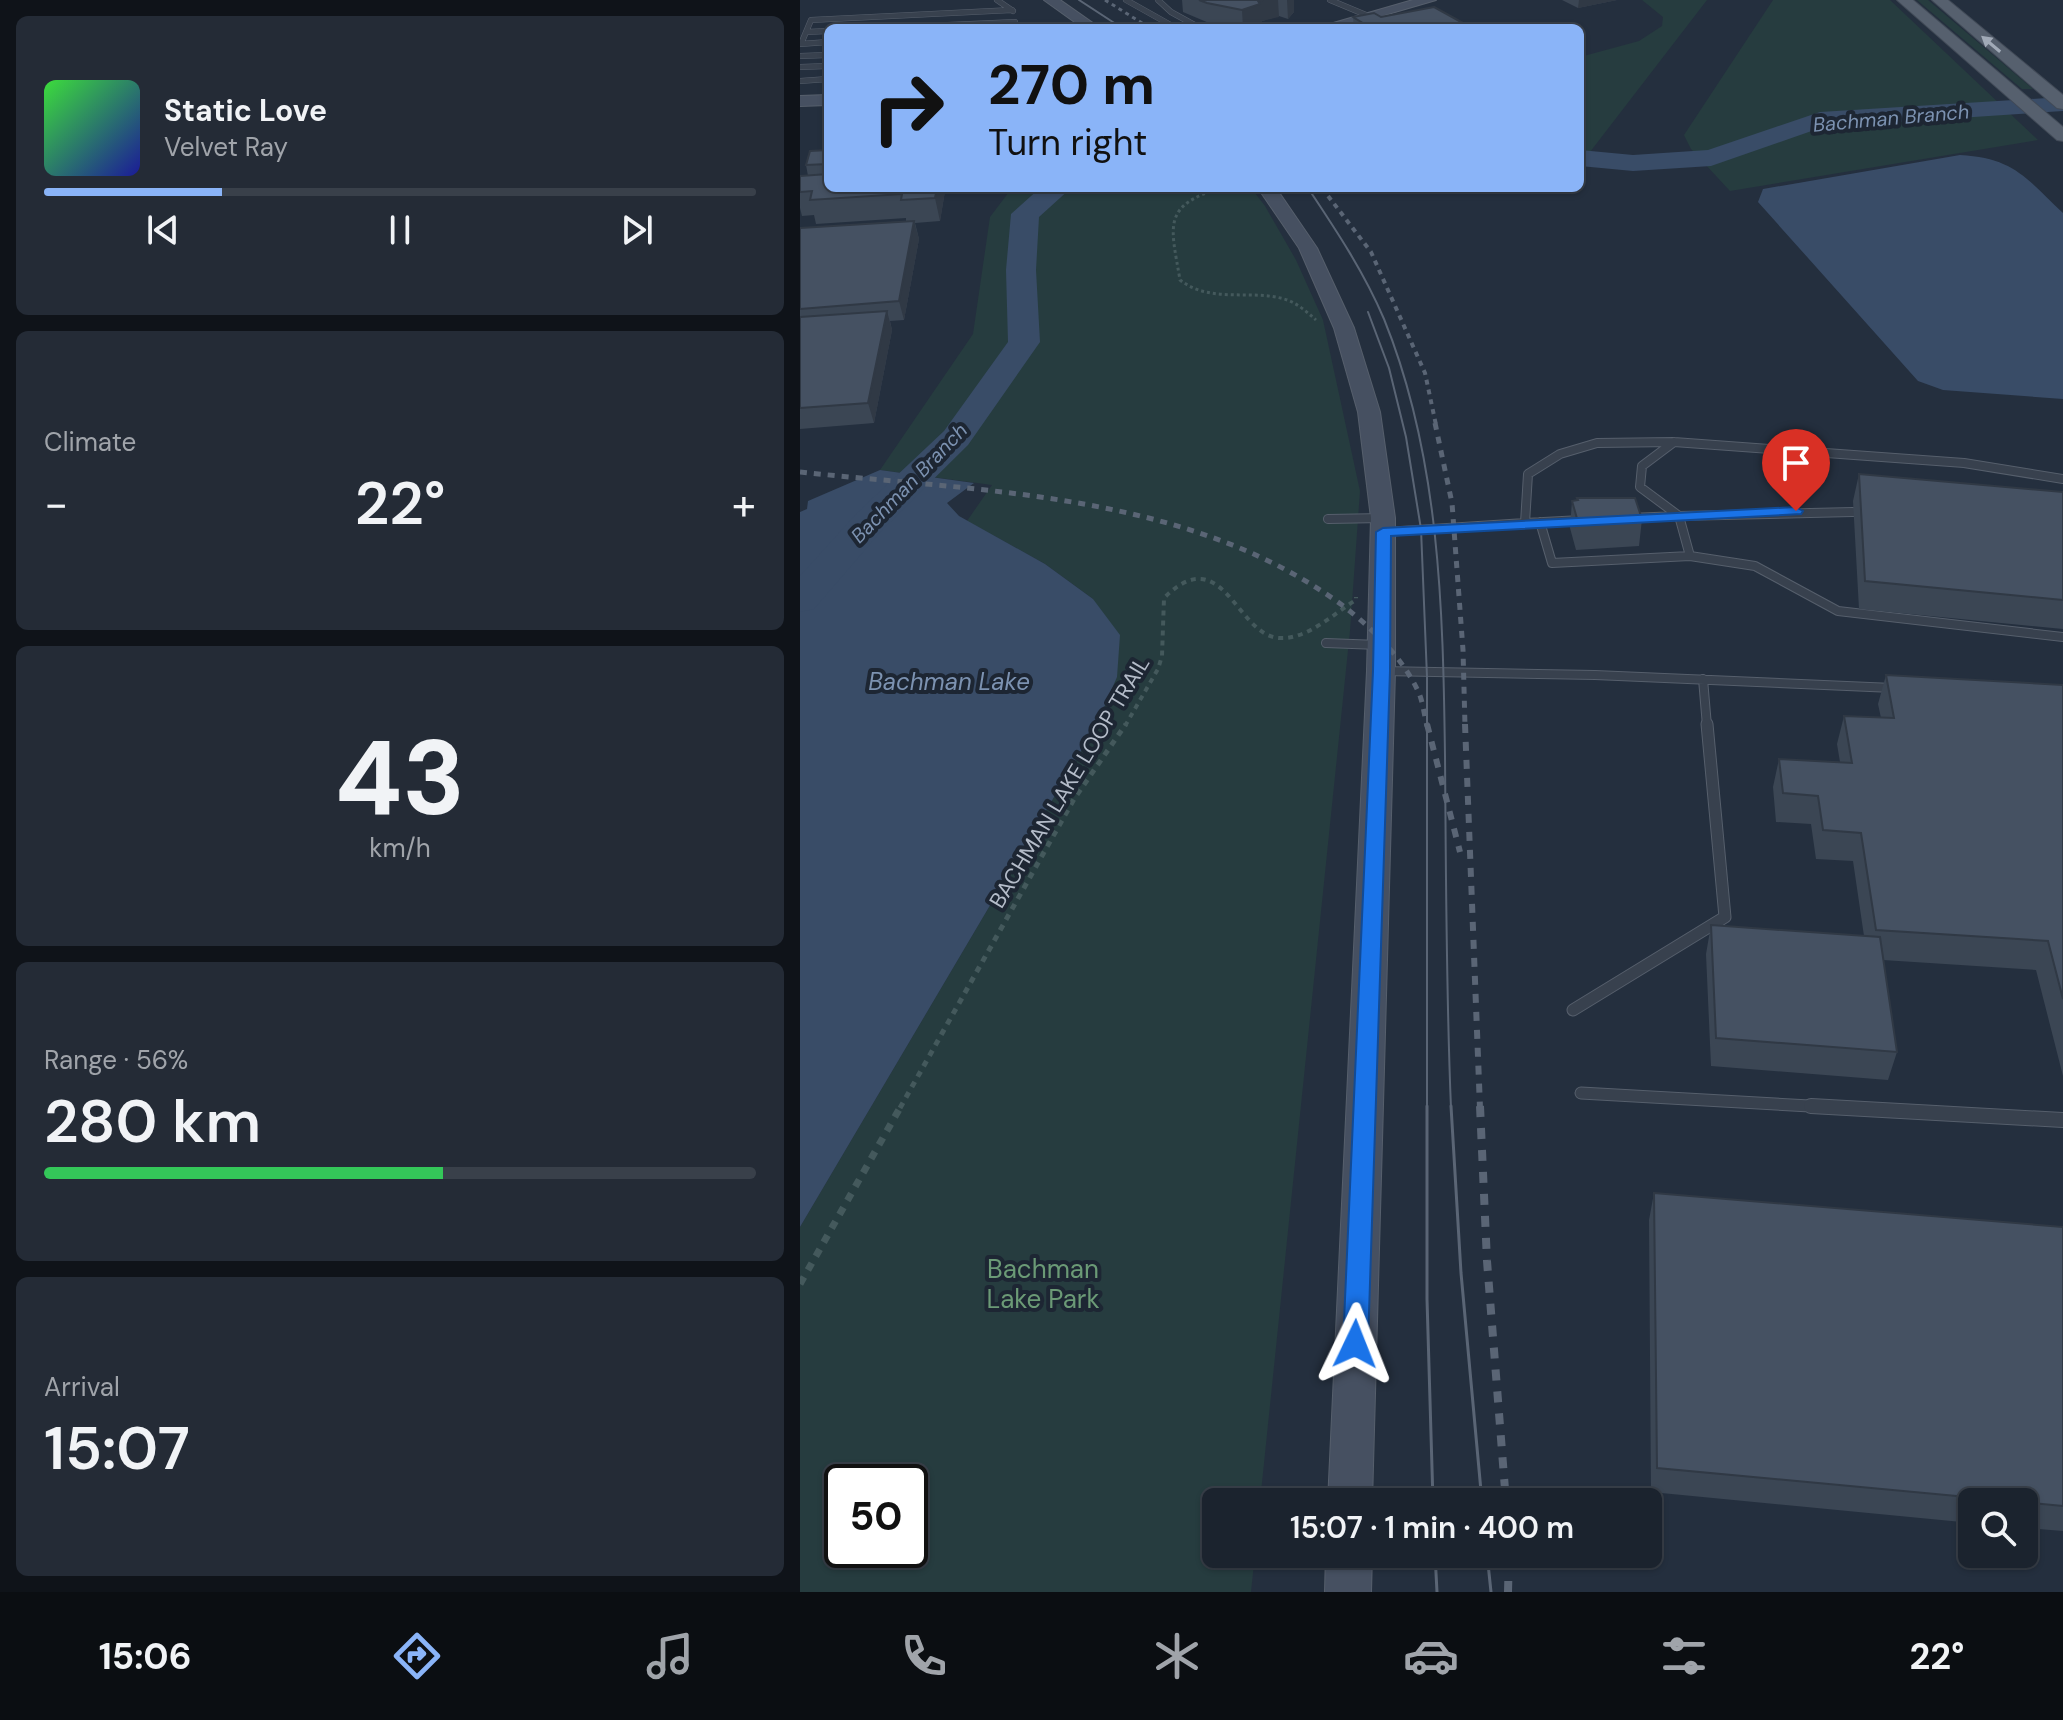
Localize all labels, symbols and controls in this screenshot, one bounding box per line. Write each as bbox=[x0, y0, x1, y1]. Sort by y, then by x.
one-way arrow bbox=[1981, 36, 2001, 53]
text: 270 m bbox=[988, 48, 1155, 121]
icon: right bbox=[856, 56, 960, 160]
text: Static Love bbox=[164, 91, 327, 130]
water label: Bachman Branch bbox=[1812, 98, 1970, 138]
text: Turn right bbox=[988, 119, 1147, 166]
text: Velvet Ray bbox=[164, 130, 288, 164]
icon: previous bbox=[141, 208, 185, 252]
icon: pause bbox=[378, 208, 422, 252]
icon: next bbox=[615, 208, 659, 252]
water label: Bachman Branch bbox=[845, 418, 973, 548]
text: Climate bbox=[44, 425, 136, 459]
pin bbox=[1762, 429, 1830, 511]
icon: arrive bbox=[1774, 441, 1818, 485]
text: 22° bbox=[355, 464, 445, 543]
text: − bbox=[44, 475, 68, 533]
text: + bbox=[732, 475, 756, 533]
street label: BACHMAN LAKE LOOP TRAIL bbox=[983, 651, 1156, 913]
water label: Bachman Lake bbox=[868, 666, 1030, 697]
text: 43 bbox=[335, 711, 465, 846]
text: km/h bbox=[369, 831, 431, 865]
text: Range · 56% bbox=[44, 1043, 188, 1077]
text: 280 km bbox=[44, 1082, 261, 1161]
park label: Bachman Lake Park bbox=[986, 1252, 1100, 1316]
position arrow bbox=[1313, 1302, 1397, 1386]
text: Arrival bbox=[44, 1370, 120, 1404]
text: 15:07 bbox=[44, 1409, 190, 1488]
speed limit sign: 50 bbox=[824, 1464, 928, 1568]
map controls bbox=[1958, 1488, 2038, 1568]
button: search bbox=[1958, 1488, 2038, 1568]
text: 15:07 · 1 min · 400 m bbox=[1290, 1508, 1574, 1547]
icon: directions bbox=[389, 1628, 445, 1684]
icon: music bbox=[642, 1628, 698, 1684]
icon: phone bbox=[896, 1628, 952, 1684]
icon: climate bbox=[1149, 1628, 1205, 1684]
icon: car bbox=[1403, 1628, 1459, 1684]
icon: filters bbox=[1656, 1628, 1712, 1684]
text: 15:06 bbox=[99, 1633, 192, 1680]
text: 22° bbox=[1910, 1633, 1964, 1680]

